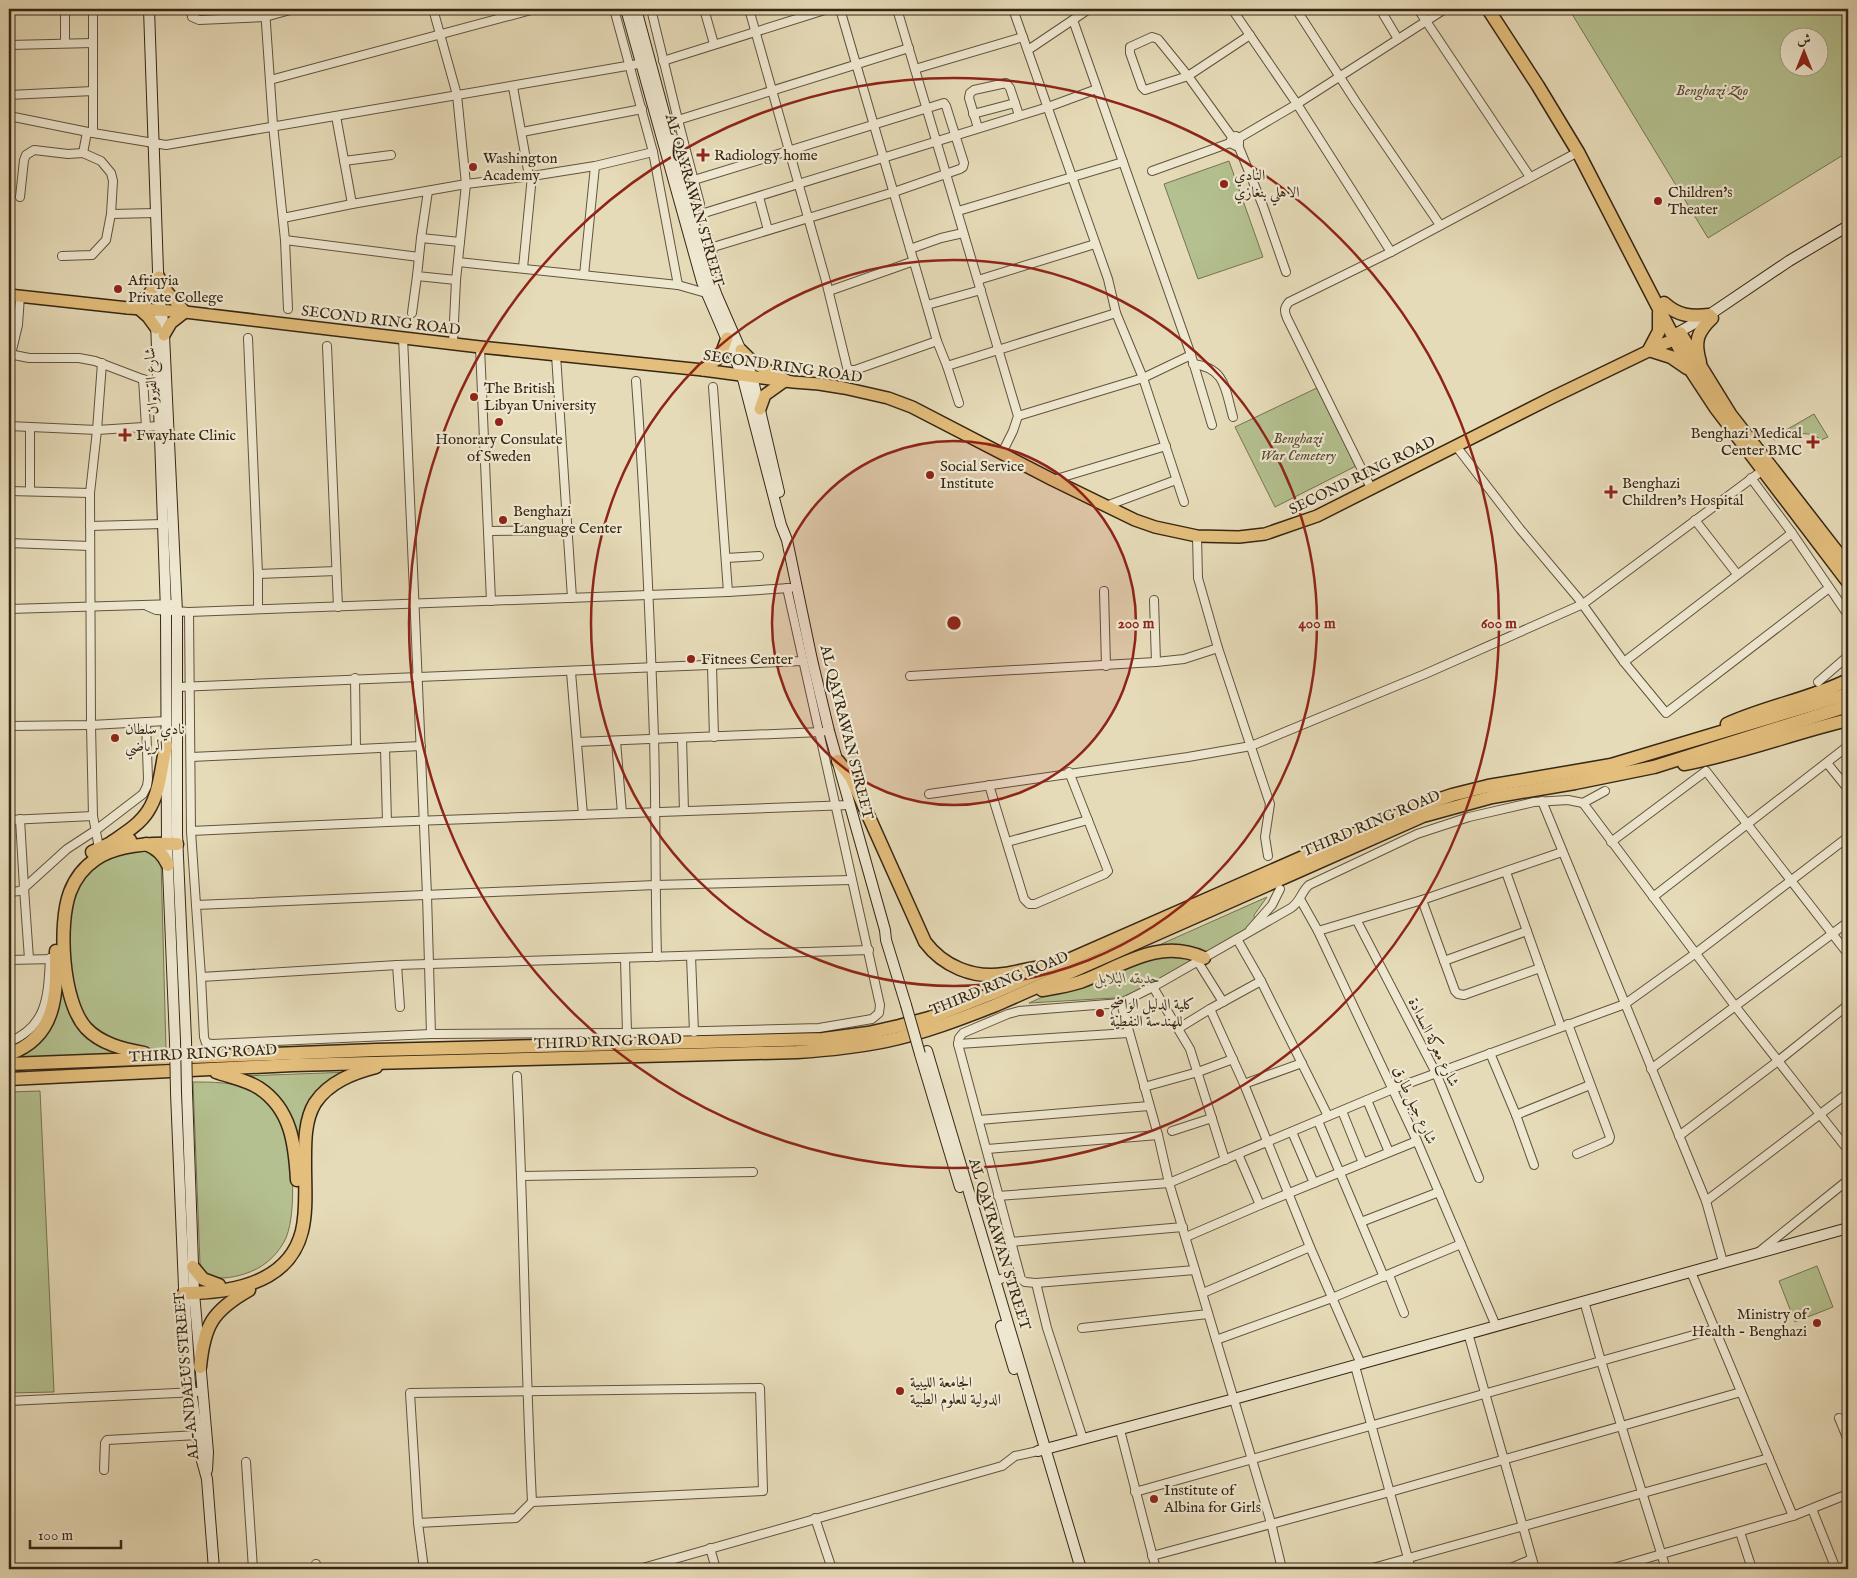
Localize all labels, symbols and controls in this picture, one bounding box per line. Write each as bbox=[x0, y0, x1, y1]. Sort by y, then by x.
north arrow bbox=[1780, 28, 1830, 78]
text: ش bbox=[1797, 31, 1811, 49]
park label: Benghazi Zoo bbox=[1676, 81, 1748, 101]
street label: AL QAYRAWAN STREET bbox=[660, 111, 728, 289]
place label: Radiology home bbox=[714, 146, 818, 165]
marker: Radiology home bbox=[696, 148, 710, 162]
place label: Washington Academy bbox=[482, 149, 557, 185]
marker: Washington Academy bbox=[467, 161, 479, 173]
place label: النادي الاهلي بنغازي bbox=[1234, 166, 1300, 206]
marker: النادي الاهلي بنغازي bbox=[1218, 178, 1230, 190]
place label: Children's Theater bbox=[1668, 183, 1732, 219]
marker: Children's Theater bbox=[1652, 195, 1664, 207]
place label: Afriqyia Private College bbox=[127, 271, 223, 307]
marker: Afriqyia Private College bbox=[112, 283, 124, 295]
street label: SECOND RING ROAD bbox=[300, 301, 462, 340]
street label: SECOND RING ROAD bbox=[702, 346, 864, 387]
street label: شارع القيروان bbox=[140, 347, 166, 415]
place label: The British Libyan University bbox=[484, 379, 597, 415]
marker: The British Libyan University bbox=[468, 391, 480, 403]
marker: Honorary Consulate of Sweden bbox=[493, 416, 505, 428]
place label: Benghazi Medical Center BMC bbox=[1691, 424, 1803, 460]
place label: Fwayhate Clinic bbox=[136, 426, 236, 445]
marker: Fwayhate Clinic bbox=[118, 428, 132, 442]
park label: Benghazi War Cemetery bbox=[1260, 429, 1336, 465]
place label: Honorary Consulate of Sweden bbox=[435, 430, 563, 466]
street label: SECOND RING ROAD bbox=[1286, 432, 1438, 519]
marker: Benghazi Medical Center BMC bbox=[1806, 435, 1820, 449]
place label: Social Service Institute bbox=[940, 457, 1024, 493]
marker: Social Service Institute bbox=[924, 469, 936, 481]
place label: Benghazi Children's Hospital bbox=[1622, 474, 1744, 510]
marker: Benghazi Children's Hospital bbox=[1604, 485, 1618, 499]
place label: Benghazi Language Center bbox=[513, 502, 622, 538]
marker: Benghazi Language Center bbox=[497, 514, 509, 526]
centre of rings bbox=[945, 614, 963, 632]
text: 200 m bbox=[1118, 614, 1155, 633]
text: 400 m bbox=[1299, 614, 1336, 633]
text: 600 m bbox=[1481, 614, 1517, 633]
street label: AL QAYRAWAN STREET bbox=[815, 642, 877, 821]
place label: Fitnees Center bbox=[701, 650, 794, 669]
marker: Fitnees Center bbox=[685, 653, 697, 665]
place label: نادي سلطان الرياضي bbox=[125, 720, 185, 760]
marker: نادي سلطان الرياضي bbox=[109, 732, 121, 744]
street label: THIRD RING ROAD bbox=[1299, 786, 1443, 861]
street label: THIRD RING ROAD bbox=[927, 947, 1071, 1020]
park label: حديقه البلابل bbox=[1094, 969, 1160, 989]
place label: كلية الدليل الواضح للهندسة النفطية bbox=[1110, 995, 1195, 1031]
street label: شارع معركة السدادة bbox=[1401, 995, 1463, 1091]
marker: كلية الدليل الواضح للهندسة النفطية bbox=[1094, 1007, 1106, 1019]
street label: THIRD RING ROAD bbox=[534, 1029, 682, 1054]
street label: THIRD RING ROAD bbox=[129, 1040, 277, 1067]
street label: شارع جبل طارق bbox=[1385, 1063, 1441, 1149]
street label: AL QAYRAWAN STREET bbox=[964, 1155, 1035, 1333]
street label: AL-ANDALUS STREET bbox=[170, 1291, 203, 1462]
place label: Ministry of Health - Benghazi bbox=[1692, 1305, 1810, 1341]
marker: Ministry of Health - Benghazi bbox=[1811, 1317, 1823, 1329]
place label: الجامعة الليبية الدولية للعلوم الطبية bbox=[910, 1373, 1001, 1412]
marker: الجامعة الليبية الدولية للعلوم الطبية bbox=[894, 1385, 906, 1397]
place label: Institute of Albina for Girls bbox=[1163, 1481, 1261, 1517]
marker: Institute of Albina for Girls bbox=[1148, 1493, 1160, 1505]
scale bar bbox=[30, 1518, 121, 1550]
text: 100 m bbox=[38, 1526, 74, 1545]

